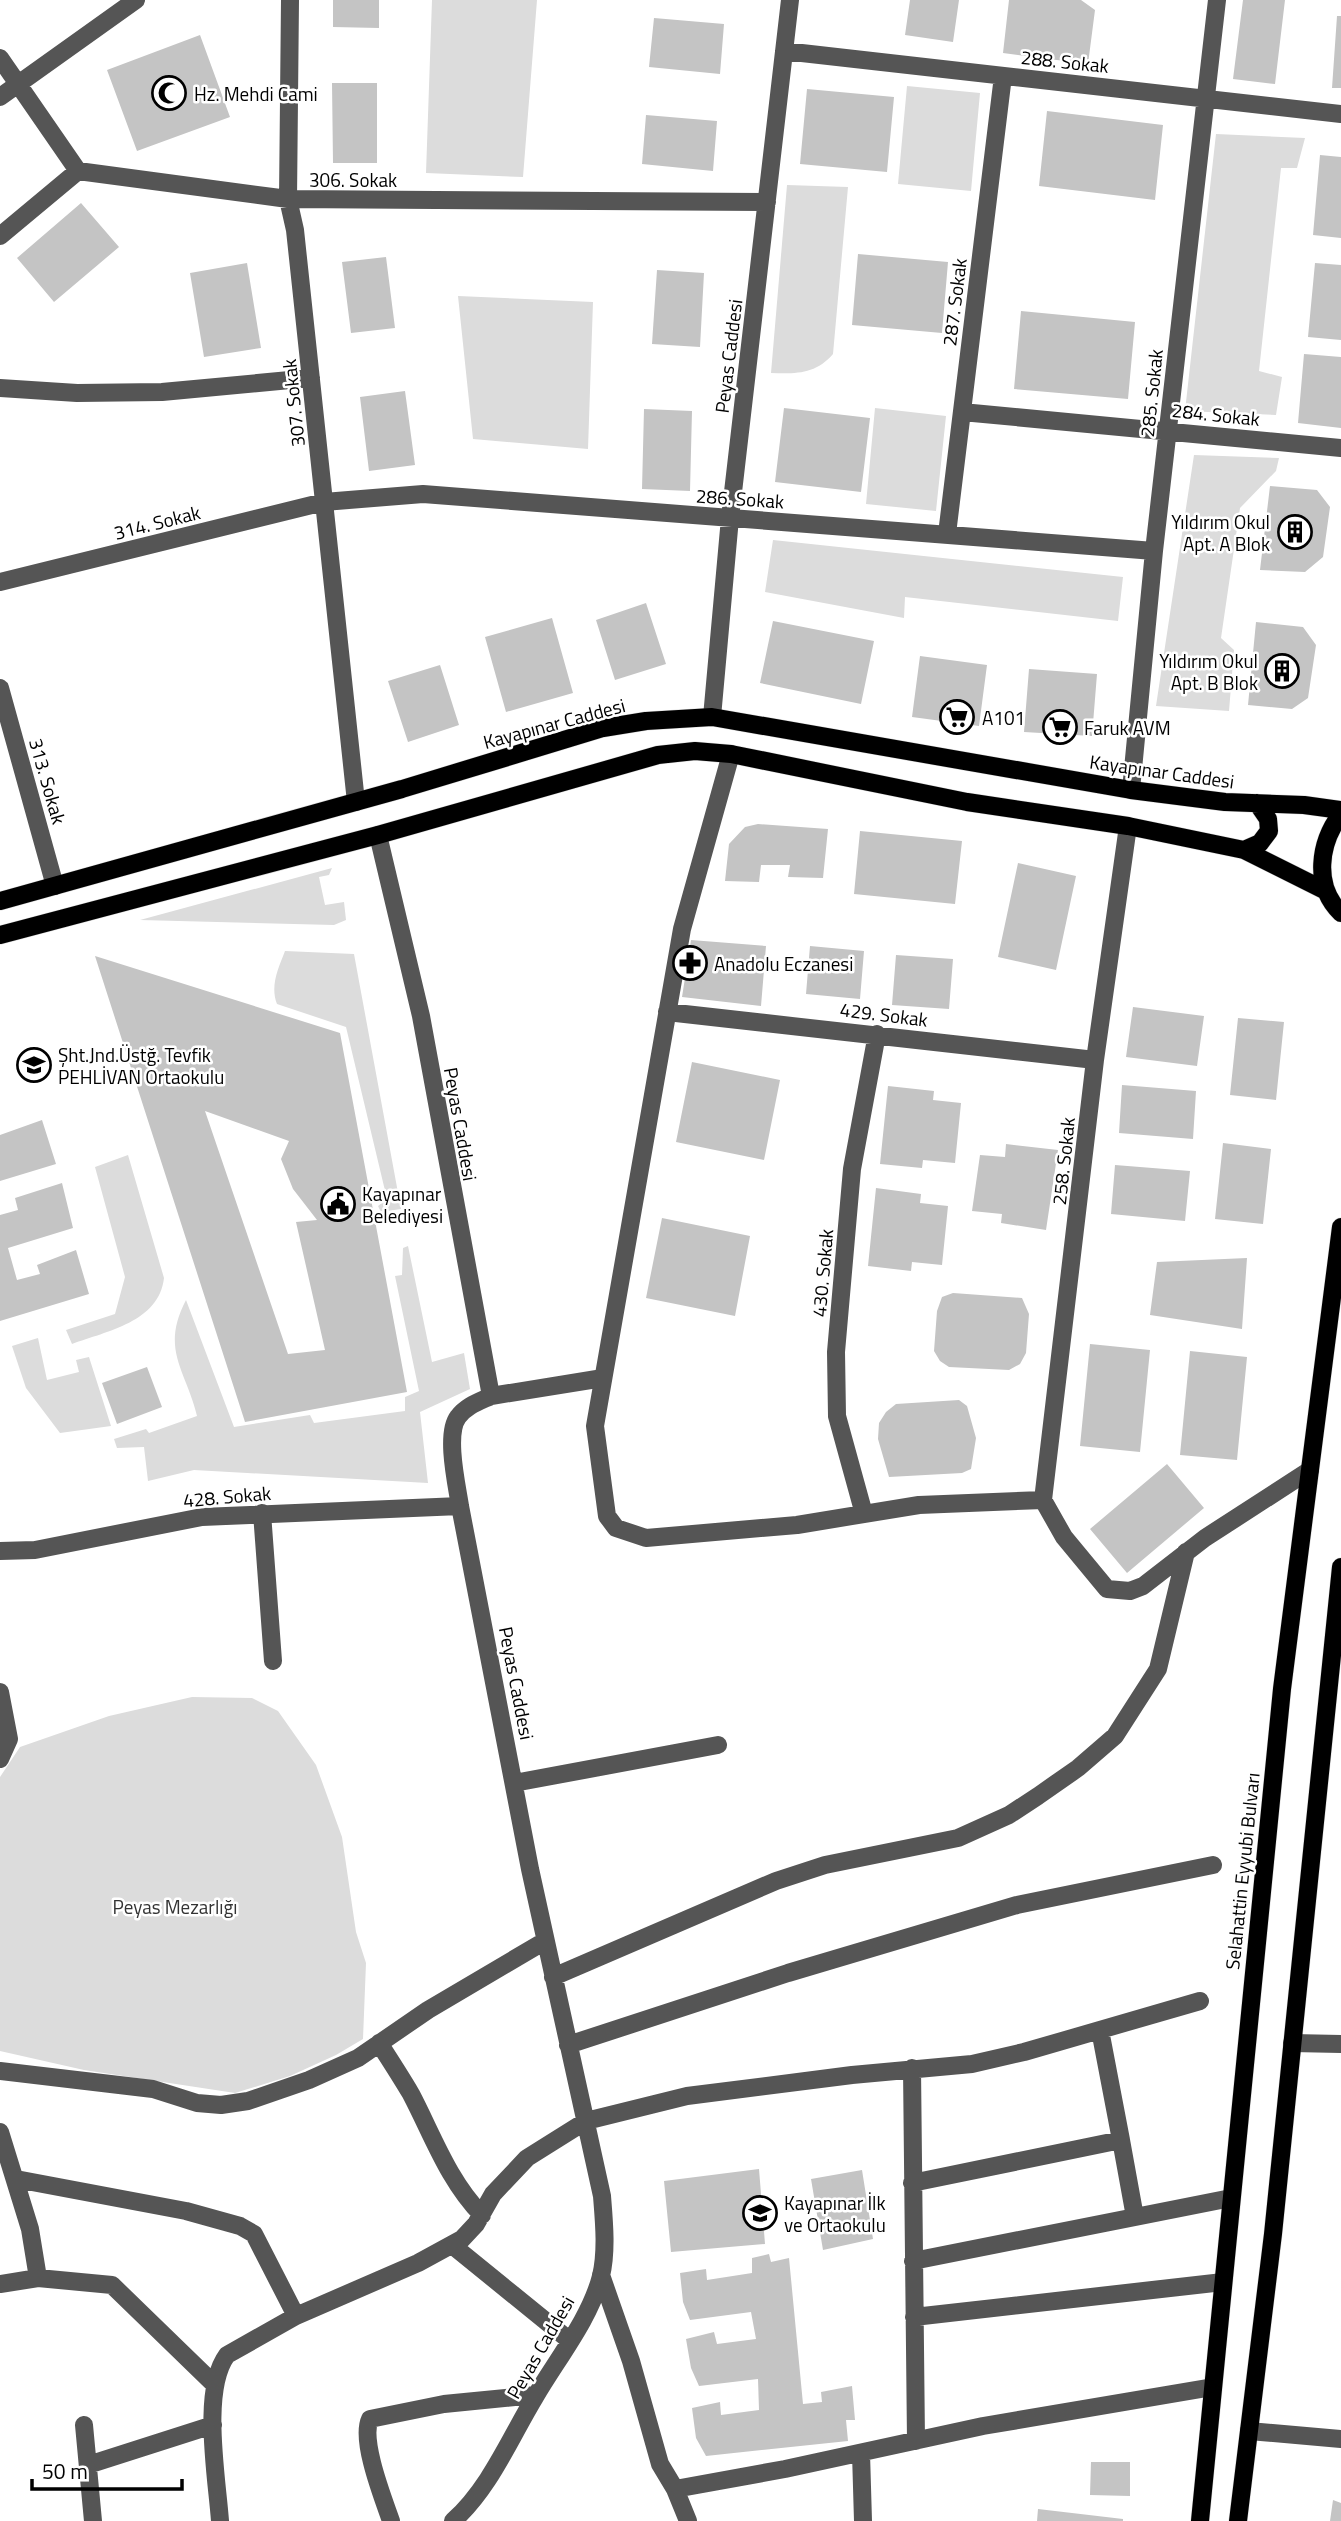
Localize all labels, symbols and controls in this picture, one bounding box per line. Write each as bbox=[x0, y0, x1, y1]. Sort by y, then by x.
street label: 288. Sokak bbox=[1020, 42, 1110, 80]
mosque icon: Hz. Mehdi Cami bbox=[150, 74, 188, 112]
place label: Hz. Mehdi Cami bbox=[194, 79, 318, 108]
street label: 306. Sokak bbox=[309, 165, 397, 194]
street label: 287. Sokak bbox=[934, 256, 974, 348]
street label: Peyas Caddesi bbox=[707, 297, 749, 415]
street label: 285. Sokak bbox=[1132, 348, 1170, 438]
street label: 307. Sokak bbox=[274, 358, 312, 448]
street label: 284. Sokak bbox=[1171, 395, 1261, 433]
street label: 286. Sokak bbox=[695, 480, 785, 516]
street label: 314. Sokak bbox=[111, 497, 203, 547]
place label: Yıldırım Okul Apt. A Blok bbox=[1171, 507, 1270, 558]
building icon: Yıldırım Okul Apt. A Blok bbox=[1276, 513, 1314, 551]
place label: Yıldırım Okul Apt. B Blok bbox=[1159, 646, 1258, 697]
building icon: Yıldırım Okul Apt. B Blok bbox=[1263, 652, 1301, 690]
street label: Kayapınar Caddesi bbox=[480, 690, 628, 756]
supermarket icon: A101 bbox=[938, 698, 976, 736]
place label: A101 bbox=[982, 703, 1025, 732]
supermarket icon: Faruk AVM bbox=[1041, 708, 1079, 746]
place label: Faruk AVM bbox=[1084, 713, 1171, 742]
street label: 313. Sokak bbox=[22, 735, 74, 827]
street label: Kayapınar Caddesi bbox=[1088, 746, 1236, 796]
pharmacy icon: Anadolu Eczanesi bbox=[671, 944, 709, 982]
place label: Anadolu Eczanesi bbox=[714, 949, 853, 978]
street label: 429. Sokak bbox=[838, 994, 930, 1034]
place label: Şht.Jnd.Üstğ. Tevfik PEHLİVAN Ortaokulu bbox=[58, 1040, 224, 1091]
school or university icon: Şht.Jnd.Üstğ. Tevfik PEHLİVAN Ortaokulu bbox=[15, 1046, 53, 1084]
street label: Peyas Caddesi bbox=[437, 1065, 485, 1183]
street label: 258. Sokak bbox=[1044, 1116, 1082, 1206]
place label: Kayapınar Belediyesi bbox=[362, 1179, 443, 1230]
public building icon: Kayapınar Belediyesi bbox=[319, 1185, 357, 1223]
street label: 430. Sokak bbox=[804, 1228, 840, 1318]
street label: 428. Sokak bbox=[182, 1478, 272, 1514]
street label: Peyas Caddesi bbox=[492, 1624, 542, 1742]
street label: Selahattin Eyyubi Bulvarı bbox=[1217, 1771, 1267, 1971]
park label: Peyas Mezarlığı bbox=[113, 1892, 237, 1921]
place label: Kayapınar İlk ve Ortaokulu bbox=[784, 2188, 886, 2239]
school or university icon: Kayapınar İlk ve Ortaokulu bbox=[741, 2194, 779, 2232]
street label: Peyas Caddesi bbox=[499, 2290, 581, 2404]
scale bar bbox=[32, 2448, 182, 2492]
text: 50 m bbox=[42, 2455, 88, 2487]

